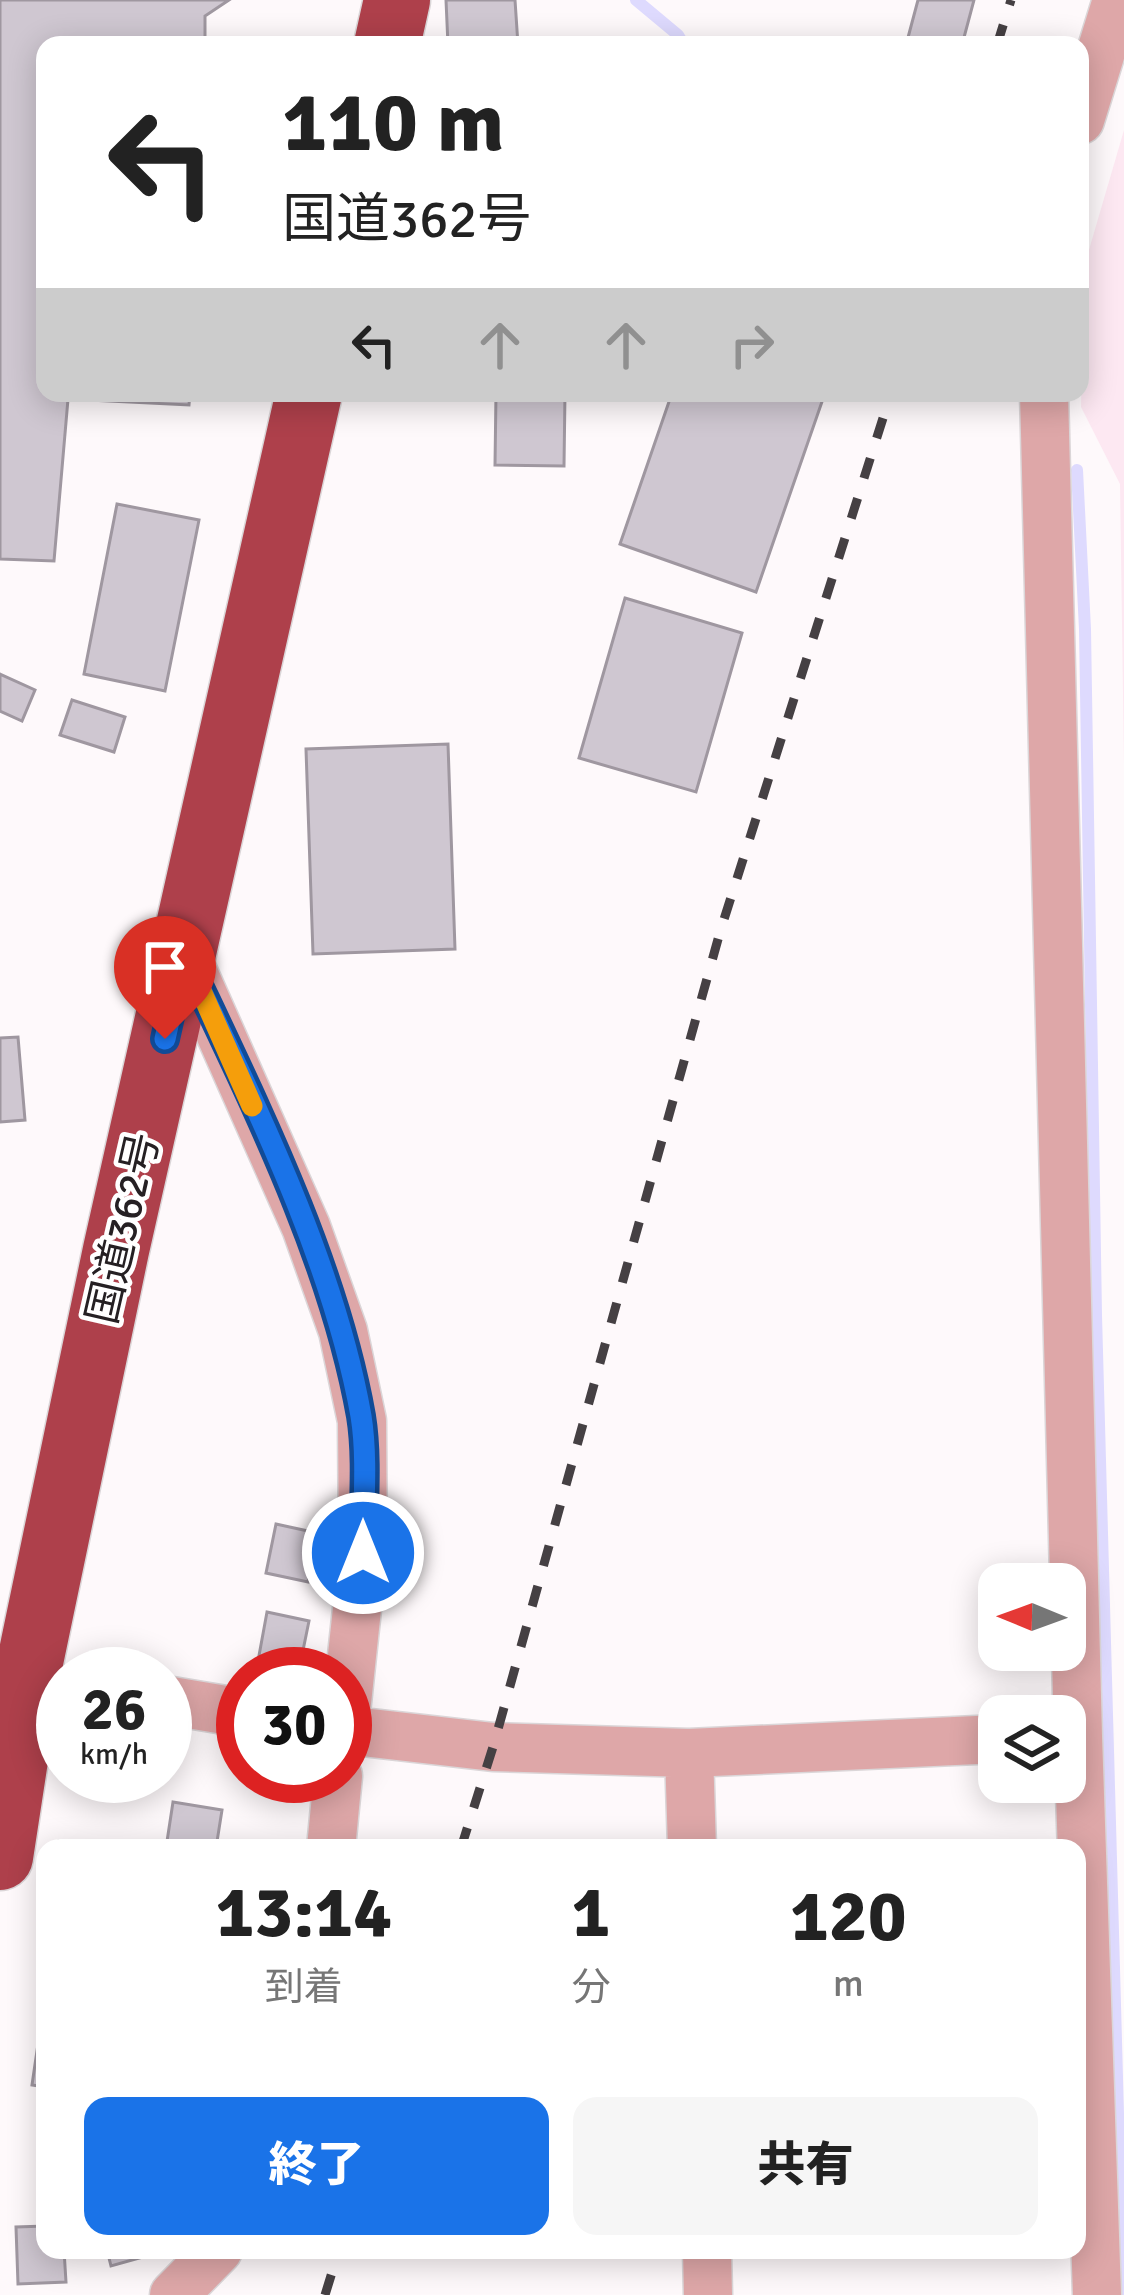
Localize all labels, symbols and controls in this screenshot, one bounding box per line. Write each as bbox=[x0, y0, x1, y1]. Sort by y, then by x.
text: 110 m bbox=[282, 71, 504, 175]
icon: left bbox=[84, 84, 240, 240]
text: 国道362号 bbox=[282, 186, 531, 253]
icon: left bbox=[341, 312, 407, 378]
icon: ahead bbox=[467, 312, 533, 378]
icon: ahead bbox=[593, 312, 659, 378]
icon: right bbox=[719, 312, 785, 378]
pin bbox=[114, 916, 216, 1039]
icon: arrive bbox=[132, 934, 198, 1000]
street label: 国道362号 bbox=[77, 1128, 170, 1329]
position arrow bbox=[300, 1490, 426, 1616]
north arrow bbox=[978, 1563, 1086, 1671]
map controls bbox=[978, 1563, 1086, 1803]
speed limit sign: 30 bbox=[216, 1647, 372, 1803]
text: 26 bbox=[82, 1673, 146, 1747]
button: layers bbox=[978, 1695, 1086, 1803]
text: km/h bbox=[80, 1736, 148, 1773]
text: 13:14 bbox=[215, 1868, 392, 1957]
text: 1 bbox=[572, 1868, 610, 1957]
text: 120 bbox=[790, 1872, 907, 1961]
text: m bbox=[833, 1959, 864, 2007]
text: 到着 bbox=[265, 1963, 343, 2011]
text: 分 bbox=[572, 1963, 611, 2011]
button: 終了 bbox=[84, 2097, 549, 2235]
button: 共有 bbox=[573, 2097, 1038, 2235]

